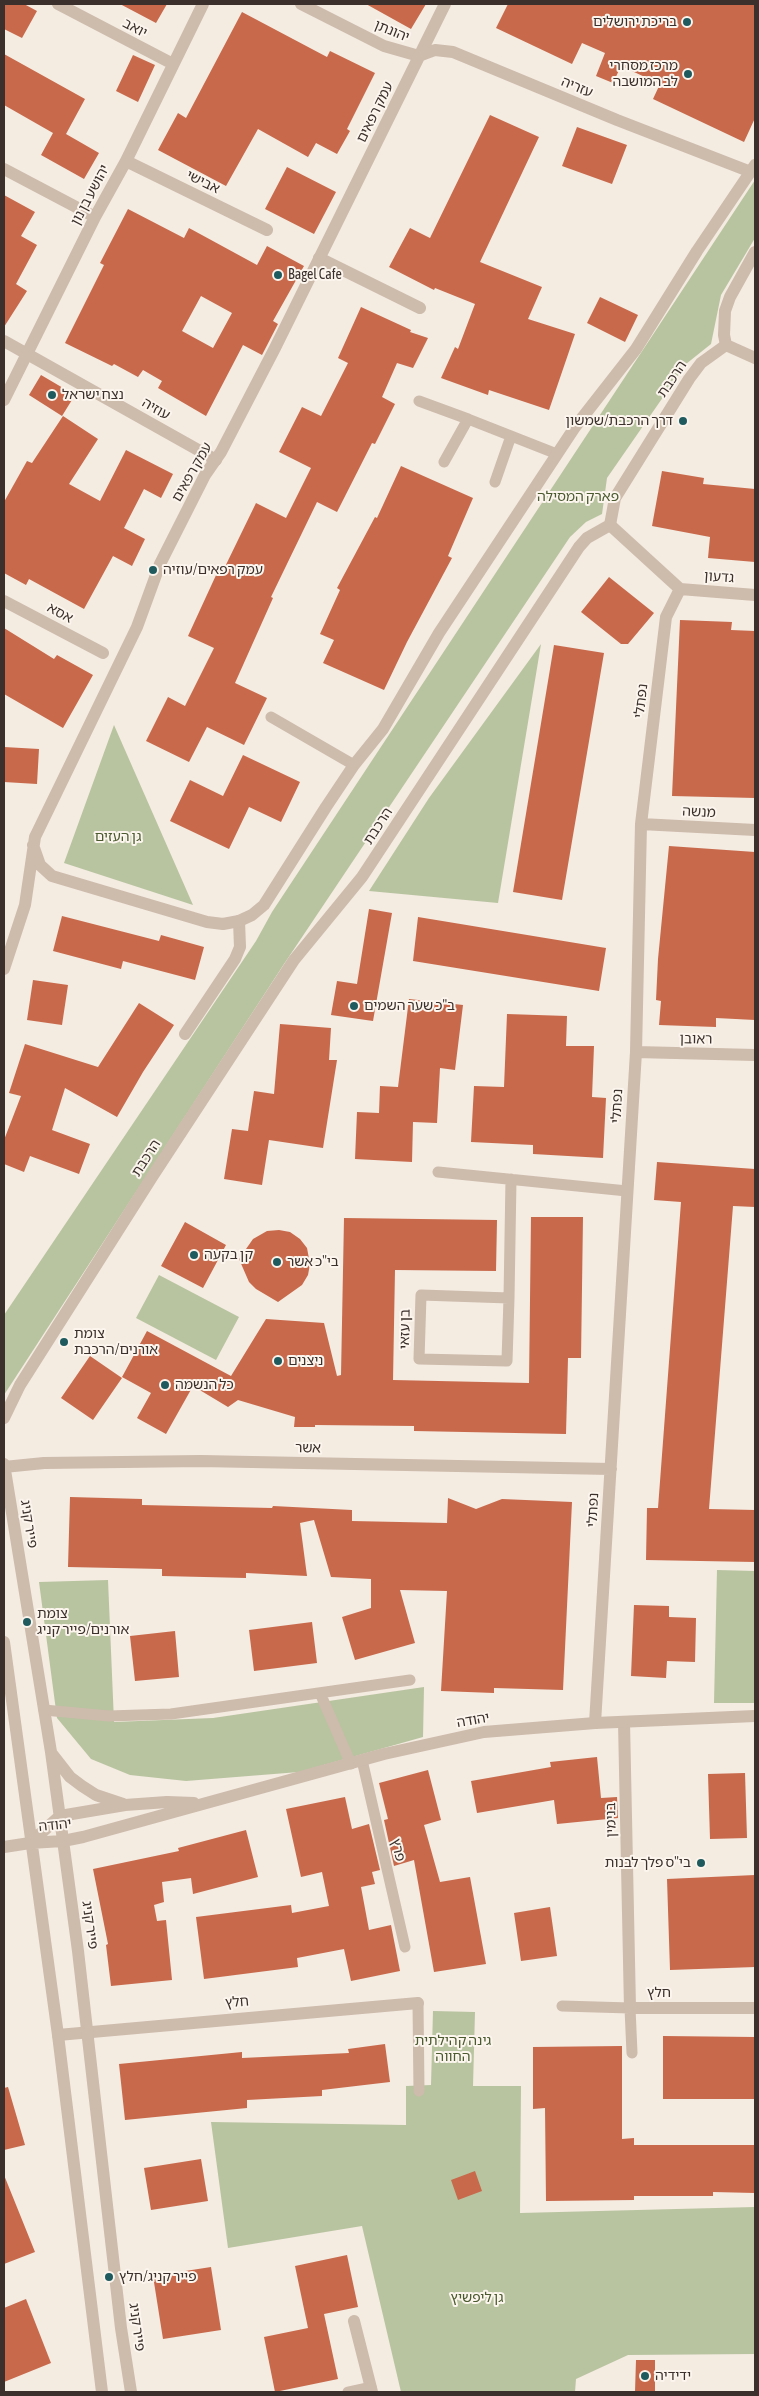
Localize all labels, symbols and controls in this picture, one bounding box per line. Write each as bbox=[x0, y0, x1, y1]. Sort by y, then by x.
place label: בריכת ירושלים bbox=[593, 14, 677, 30]
street label: יואב bbox=[120, 15, 150, 41]
street label: יהונתן bbox=[372, 16, 412, 46]
marker: בריכת ירושלים bbox=[681, 16, 693, 28]
place label: מרכז מסחרי לב המושבה bbox=[609, 58, 678, 90]
marker: מרכז מסחרי לב המושבה bbox=[682, 68, 694, 80]
street label: עזריה bbox=[559, 73, 595, 101]
street label: עמק רפאים bbox=[353, 79, 397, 145]
street label: יהושע בן נון bbox=[67, 162, 113, 228]
street label: אבישי bbox=[183, 167, 223, 197]
place label: Bagel Cafe bbox=[288, 267, 342, 283]
marker: Bagel Cafe bbox=[272, 269, 284, 281]
street label: הרכבת bbox=[654, 357, 690, 401]
place label: נצח ישראל bbox=[62, 387, 124, 403]
marker: נצח ישראל bbox=[46, 389, 58, 401]
street label: עוזיה bbox=[139, 394, 173, 424]
place label: דרך הרכבת/שמשון bbox=[565, 413, 673, 429]
marker: דרך הרכבת/שמשון bbox=[677, 415, 689, 427]
street label: עמק רפאים bbox=[168, 439, 216, 505]
park label: פארק המסילה bbox=[537, 489, 619, 505]
place label: עמק רפאים/עוזיה bbox=[163, 562, 263, 578]
marker: עמק רפאים/עוזיה bbox=[147, 564, 159, 576]
street label: גדעון bbox=[703, 568, 735, 586]
street label: אסא bbox=[44, 599, 76, 627]
street label: נפתלי bbox=[631, 683, 651, 719]
street label: מנשה bbox=[682, 803, 716, 821]
street label: הרכבת bbox=[360, 804, 396, 848]
park label: גן העזים bbox=[95, 829, 141, 845]
place label: ב"כ שער השמים bbox=[364, 998, 455, 1014]
marker: ב"כ שער השמים bbox=[348, 1000, 360, 1012]
street label: ראובן bbox=[679, 1030, 713, 1048]
street label: נפתלי bbox=[608, 1088, 626, 1124]
street label: הרכבת bbox=[128, 1136, 164, 1180]
place label: קן בקעה bbox=[204, 1247, 253, 1263]
marker: קן בקעה bbox=[188, 1249, 200, 1261]
place label: בי"כ אשר bbox=[287, 1254, 339, 1270]
marker: בי"כ אשר bbox=[271, 1256, 283, 1268]
street label: בן עזאי bbox=[396, 1309, 414, 1349]
place label: צומת אורנים/הרכבת bbox=[74, 1326, 158, 1358]
marker: צומת אורנים/הרכבת bbox=[58, 1336, 70, 1348]
place label: ניצנים bbox=[288, 1353, 323, 1369]
marker: ניצנים bbox=[272, 1355, 284, 1367]
place label: כל הנשמה bbox=[175, 1377, 234, 1393]
marker: כל הנשמה bbox=[159, 1379, 171, 1391]
street label: אשר bbox=[295, 1439, 321, 1457]
street label: נפתלי bbox=[584, 1492, 602, 1528]
street label: פייר קניג bbox=[17, 1499, 41, 1549]
place label: צומת אורנים/פייר קניג bbox=[37, 1606, 129, 1638]
marker: צומת אורנים/פייר קניג bbox=[21, 1616, 33, 1628]
street label: יהודה bbox=[455, 1709, 491, 1731]
street label: בנימין bbox=[602, 1802, 620, 1838]
street label: יהודה bbox=[38, 1815, 72, 1835]
street label: פרץ bbox=[387, 1837, 409, 1863]
place label: בי"ס פלך לבנות bbox=[605, 1855, 691, 1871]
marker: בי"ס פלך לבנות bbox=[695, 1857, 707, 1869]
street label: פייר קניג bbox=[78, 1900, 102, 1950]
street label: חלץ bbox=[647, 1985, 671, 2001]
street label: חלץ bbox=[224, 1993, 250, 2011]
park label: גינה קהילתית החווה bbox=[415, 2033, 491, 2066]
place label: פייר קניג/חלץ bbox=[119, 2269, 197, 2285]
marker: פייר קניג/חלץ bbox=[103, 2271, 115, 2283]
park label: גן ליפשיץ bbox=[451, 2290, 503, 2306]
street label: פייר קניג bbox=[125, 2302, 149, 2352]
place label: ידידיה bbox=[655, 2368, 691, 2384]
marker: ידידיה bbox=[639, 2370, 651, 2382]

